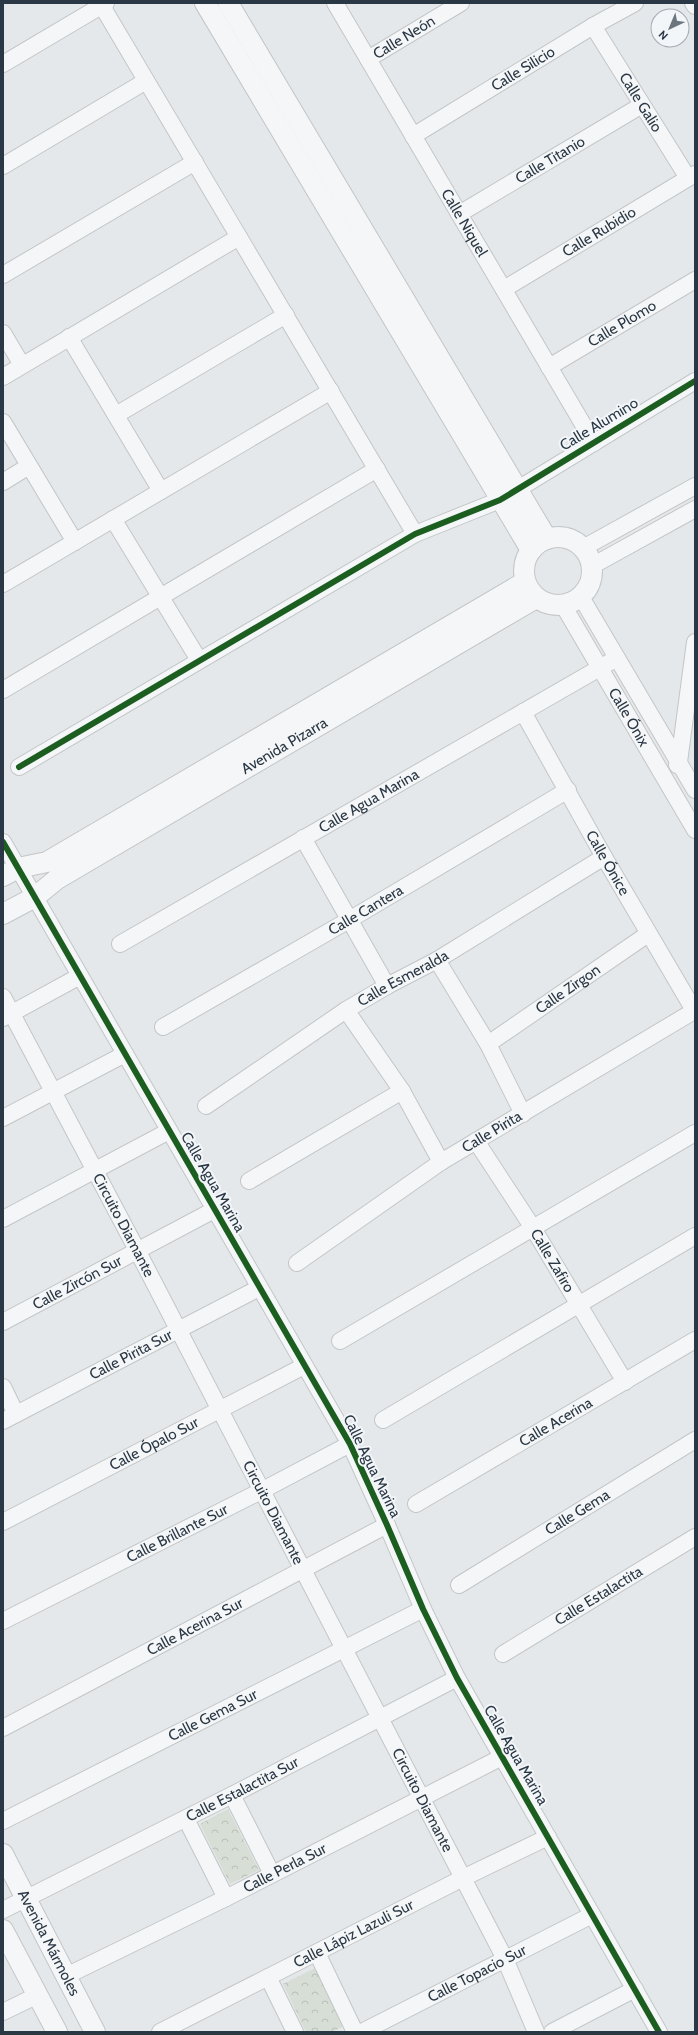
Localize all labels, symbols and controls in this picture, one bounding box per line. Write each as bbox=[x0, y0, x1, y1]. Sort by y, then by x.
north arrow bbox=[650, 8, 690, 48]
street label: Calle Neón bbox=[370, 12, 438, 63]
text: N bbox=[655, 27, 671, 43]
street label: Calle Silicio bbox=[488, 42, 558, 95]
street label: Calle Galio bbox=[615, 69, 666, 135]
street label: Calle Titanio bbox=[512, 132, 588, 187]
street label: Calle Niquel bbox=[437, 186, 492, 260]
street label: Calle Rubidio bbox=[559, 203, 639, 261]
street label: Calle Plomo bbox=[585, 296, 659, 351]
street label: Calle Alumino bbox=[557, 394, 641, 454]
street label: Calle Ónix bbox=[605, 685, 653, 750]
street label: Avenida Pizarra bbox=[238, 713, 331, 778]
street label: Calle Agua Marina bbox=[316, 765, 423, 837]
street label: Calle Ónice bbox=[582, 827, 634, 899]
street label: Calle Cantera bbox=[325, 881, 407, 939]
street label: Calle Esmeralda bbox=[354, 946, 452, 1010]
street label: Calle Zirgon bbox=[532, 960, 604, 1018]
street label: Calle Pirita bbox=[459, 1107, 526, 1156]
street label: Calle Agua Marina bbox=[177, 1129, 249, 1236]
street label: Circuito Diamante bbox=[89, 1170, 158, 1280]
street label: Calle Zafiro bbox=[527, 1226, 578, 1296]
street label: Calle Zircón Sur bbox=[29, 1251, 125, 1314]
street label: Calle Pirita Sur bbox=[86, 1326, 176, 1384]
street label: Calle Acerina bbox=[516, 1393, 596, 1450]
street label: Calle Agua Marina bbox=[339, 1412, 405, 1521]
street label: Calle Ópalo Sur bbox=[106, 1413, 202, 1474]
street label: Circuito Diamante bbox=[239, 1458, 308, 1568]
street label: Calle Gema bbox=[542, 1485, 614, 1539]
street label: Calle Brillante Sur bbox=[123, 1500, 231, 1566]
street label: Calle Estalactita bbox=[552, 1562, 646, 1629]
street label: Calle Acerina Sur bbox=[144, 1594, 246, 1659]
street label: Calle Gema Sur bbox=[165, 1685, 260, 1745]
street label: Calle Agua Marina bbox=[480, 1702, 552, 1809]
street label: Circuito Diamante bbox=[388, 1745, 457, 1855]
street label: Calle Estalactita Sur bbox=[183, 1753, 302, 1826]
street label: Calle Perla Sur bbox=[240, 1839, 330, 1897]
street label: Avenida Mármoles bbox=[14, 1887, 84, 1999]
street label: Calle Lápiz Lazuli Sur bbox=[290, 1896, 417, 1972]
street label: Calle Topacio Sur bbox=[425, 1941, 529, 2006]

